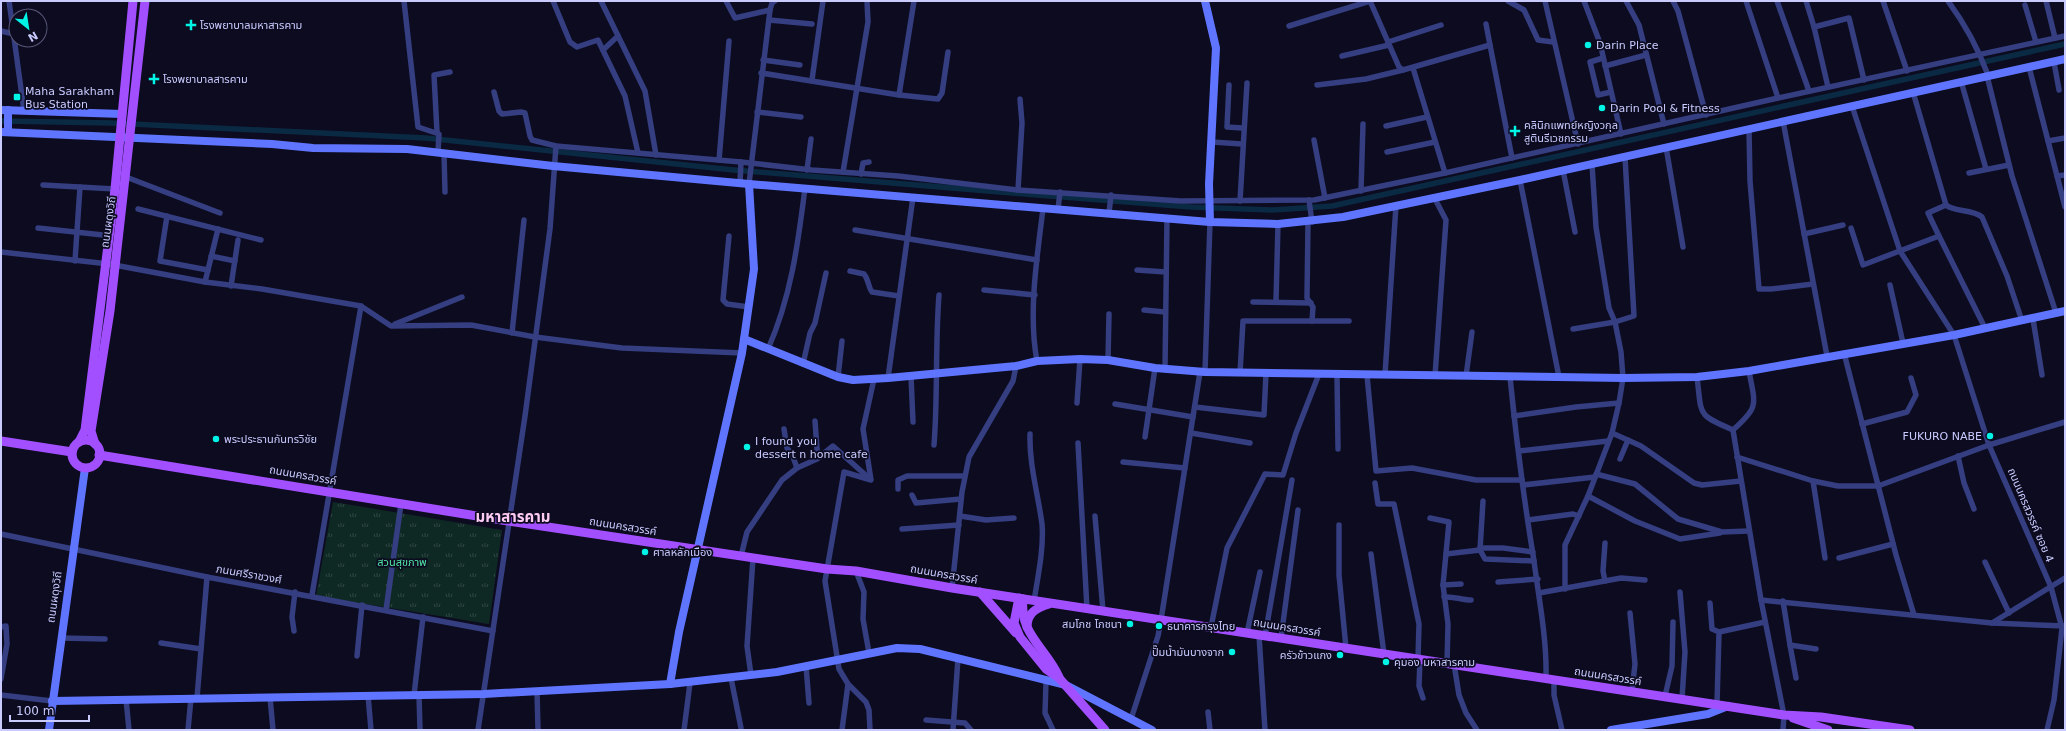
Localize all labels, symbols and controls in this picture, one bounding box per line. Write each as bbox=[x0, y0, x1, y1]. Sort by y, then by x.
north arrow bbox=[8, 8, 48, 48]
marker: โรงพยาบาลมหาสารคาม bbox=[185, 19, 197, 31]
place label: โรงพยาบาลมหาสารคาม bbox=[200, 19, 302, 32]
text: N bbox=[26, 28, 40, 44]
place label: Darin Place bbox=[1596, 39, 1659, 52]
marker: Darin Place bbox=[1583, 40, 1593, 50]
marker: โรงพยาบาลสารคาม bbox=[148, 73, 160, 85]
place label: โรงพยาบาลสารคาม bbox=[163, 73, 248, 86]
place label: Maha Sarakham Bus Station bbox=[25, 85, 114, 111]
marker: Maha Sarakham Bus Station bbox=[12, 92, 22, 102]
place label: Darin Pool & Fitness bbox=[1610, 102, 1720, 115]
marker: Darin Pool & Fitness bbox=[1597, 103, 1607, 113]
place label: คลินิกแพทย์หญิงวกุล สูตินรีเวชกรรม bbox=[1524, 119, 1618, 145]
marker: คลินิกแพทย์หญิงวกุล สูตินรีเวชกรรม bbox=[1509, 125, 1521, 137]
street label: ถนนผดุงวิถี bbox=[98, 195, 119, 249]
place label: FUKURO NABE bbox=[1903, 430, 1982, 443]
marker: FUKURO NABE bbox=[1985, 431, 1995, 441]
place label: พระประธานกันทรวิชัย bbox=[224, 433, 317, 446]
marker: พระประธานกันทรวิชัย bbox=[211, 434, 221, 444]
place label: I found you dessert n home cafe bbox=[755, 435, 868, 461]
marker: I found you dessert n home cafe bbox=[742, 442, 752, 452]
street label: ถนนนครสวรรค์ bbox=[268, 463, 338, 488]
street label: ถนนนครสวรรค์ ซอย 4 bbox=[2005, 466, 2056, 564]
district label: มหาสารคาม bbox=[476, 508, 550, 526]
street label: ถนนนครสวรรค์ bbox=[588, 515, 658, 538]
place label: ศาลหลักเมือง bbox=[653, 546, 712, 559]
marker: ศาลหลักเมือง bbox=[640, 547, 650, 557]
park label: สวนสุขภาพ bbox=[377, 556, 427, 569]
street label: ภนนศรีราชวงศ์ bbox=[215, 562, 283, 587]
street label: ถนนนครสวรรค์ bbox=[909, 562, 979, 587]
street label: ถนนผดุงวิถี bbox=[44, 570, 65, 624]
street label: ถนนนครสวรรค์ bbox=[1252, 616, 1322, 639]
place label: สมโภช โภชนา bbox=[1062, 618, 1122, 631]
marker: สมโภช โภชนา bbox=[1125, 619, 1135, 629]
place label: ธนาคารกรุงไทย bbox=[1167, 620, 1235, 633]
marker: ธนาคารกรุงไทย bbox=[1154, 621, 1164, 631]
place label: ปั๊มน้ำมันบางจาก bbox=[1152, 644, 1224, 659]
marker: ปั๊มน้ำมันบางจาก bbox=[1227, 647, 1237, 657]
place label: ครัวข้าวแกง bbox=[1280, 649, 1332, 662]
marker: ครัวข้าวแกง bbox=[1335, 650, 1345, 660]
place label: คุมอง มหาสารคาม bbox=[1394, 656, 1475, 669]
marker: คุมอง มหาสารคาม bbox=[1381, 657, 1391, 667]
street label: ถนนนครสวรรค์ bbox=[1573, 665, 1643, 688]
scale bar bbox=[10, 697, 89, 723]
text: 100 m bbox=[16, 704, 54, 718]

